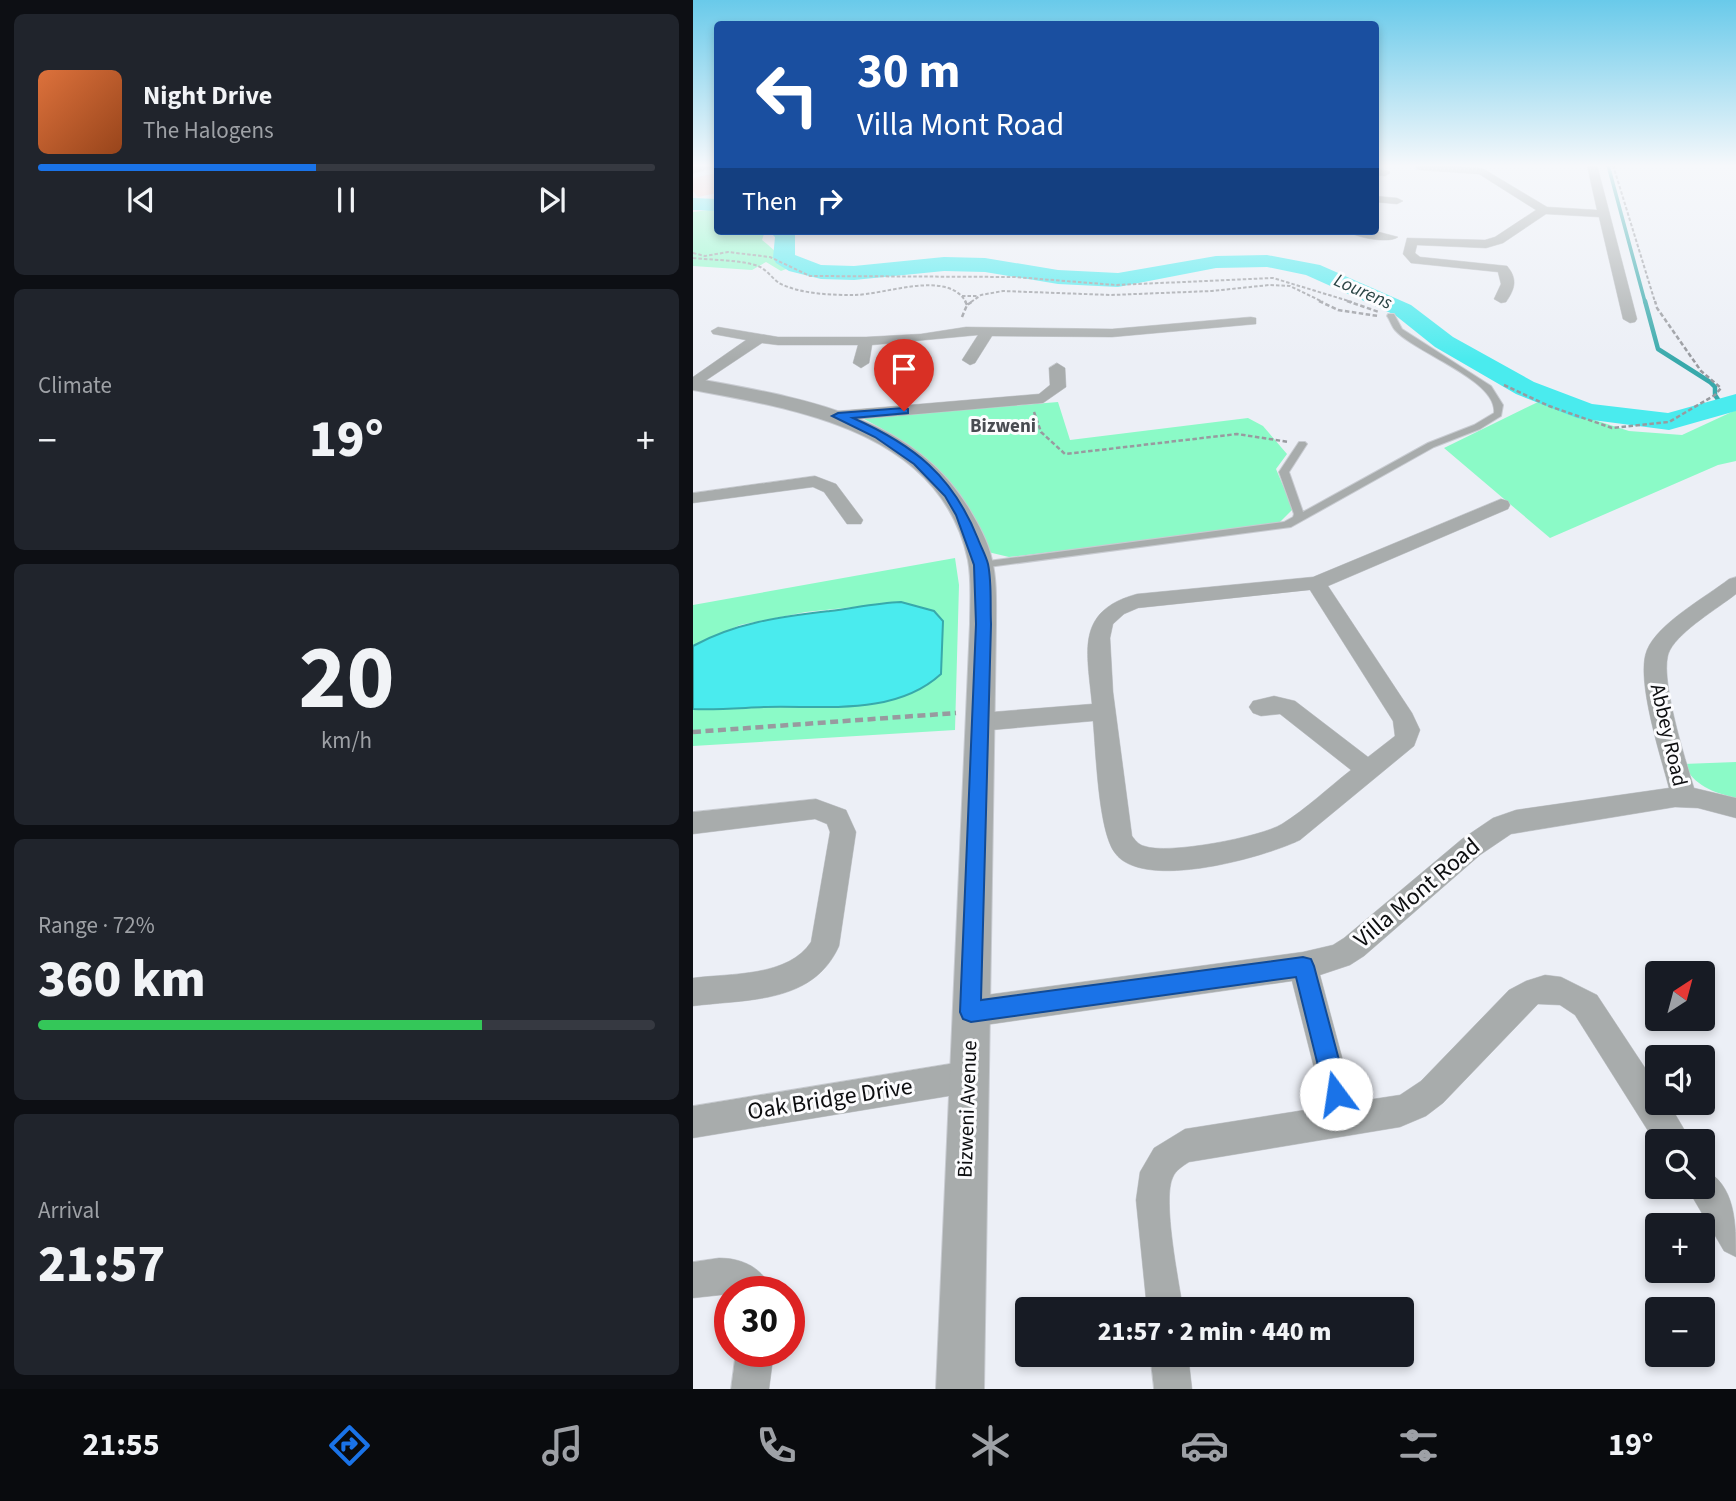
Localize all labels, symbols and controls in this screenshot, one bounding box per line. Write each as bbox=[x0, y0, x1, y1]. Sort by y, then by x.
text: 30 m bbox=[857, 37, 961, 107]
icon: left bbox=[742, 49, 833, 140]
text: Night Drive bbox=[143, 77, 272, 114]
text: Villa Mont Road bbox=[857, 102, 1064, 148]
text: The Halogens bbox=[143, 114, 274, 147]
icon: previous bbox=[122, 181, 160, 219]
icon: pause bbox=[327, 181, 365, 219]
icon: next bbox=[533, 181, 571, 219]
icon: right bbox=[811, 182, 849, 220]
text: Then bbox=[742, 183, 797, 220]
water label: Lourens bbox=[1330, 267, 1397, 317]
pin bbox=[874, 339, 934, 411]
icon: arrive bbox=[885, 350, 923, 388]
text: Climate bbox=[38, 369, 112, 402]
text: 19° bbox=[309, 403, 384, 477]
district label: Bizweni bbox=[970, 413, 1036, 440]
text: − bbox=[38, 414, 57, 468]
text: + bbox=[636, 414, 655, 468]
text: 20 bbox=[298, 614, 395, 743]
street label: Abbey Road bbox=[1643, 681, 1695, 789]
text: km/h bbox=[321, 724, 372, 757]
street label: Villa Mont Road bbox=[1346, 830, 1488, 956]
text: Range · 72% bbox=[38, 909, 155, 942]
text: 360 km bbox=[38, 943, 206, 1017]
north arrow bbox=[1645, 961, 1715, 1031]
map controls bbox=[1645, 961, 1715, 1367]
street label: Bizweni Avenue bbox=[950, 1040, 984, 1178]
button: sound bbox=[1645, 1045, 1715, 1115]
position arrow bbox=[1299, 1057, 1373, 1131]
street label: Oak Bridge Drive bbox=[745, 1069, 915, 1129]
button: search bbox=[1645, 1129, 1715, 1199]
text: Arrival bbox=[38, 1194, 100, 1227]
button: + bbox=[1645, 1213, 1715, 1283]
text: 21:57 bbox=[38, 1228, 165, 1302]
speed limit sign: 30 bbox=[714, 1276, 805, 1367]
button: − bbox=[1645, 1297, 1715, 1367]
text: 21:57 · 2 min · 440 m bbox=[1098, 1313, 1331, 1350]
icon: directions bbox=[325, 1421, 374, 1470]
icon: music bbox=[538, 1421, 587, 1470]
icon: phone bbox=[752, 1421, 801, 1470]
icon: climate bbox=[966, 1421, 1015, 1470]
icon: car bbox=[1180, 1421, 1229, 1470]
icon: filters bbox=[1394, 1421, 1443, 1470]
text: 21:55 bbox=[82, 1422, 160, 1468]
text: 19° bbox=[1608, 1422, 1653, 1468]

